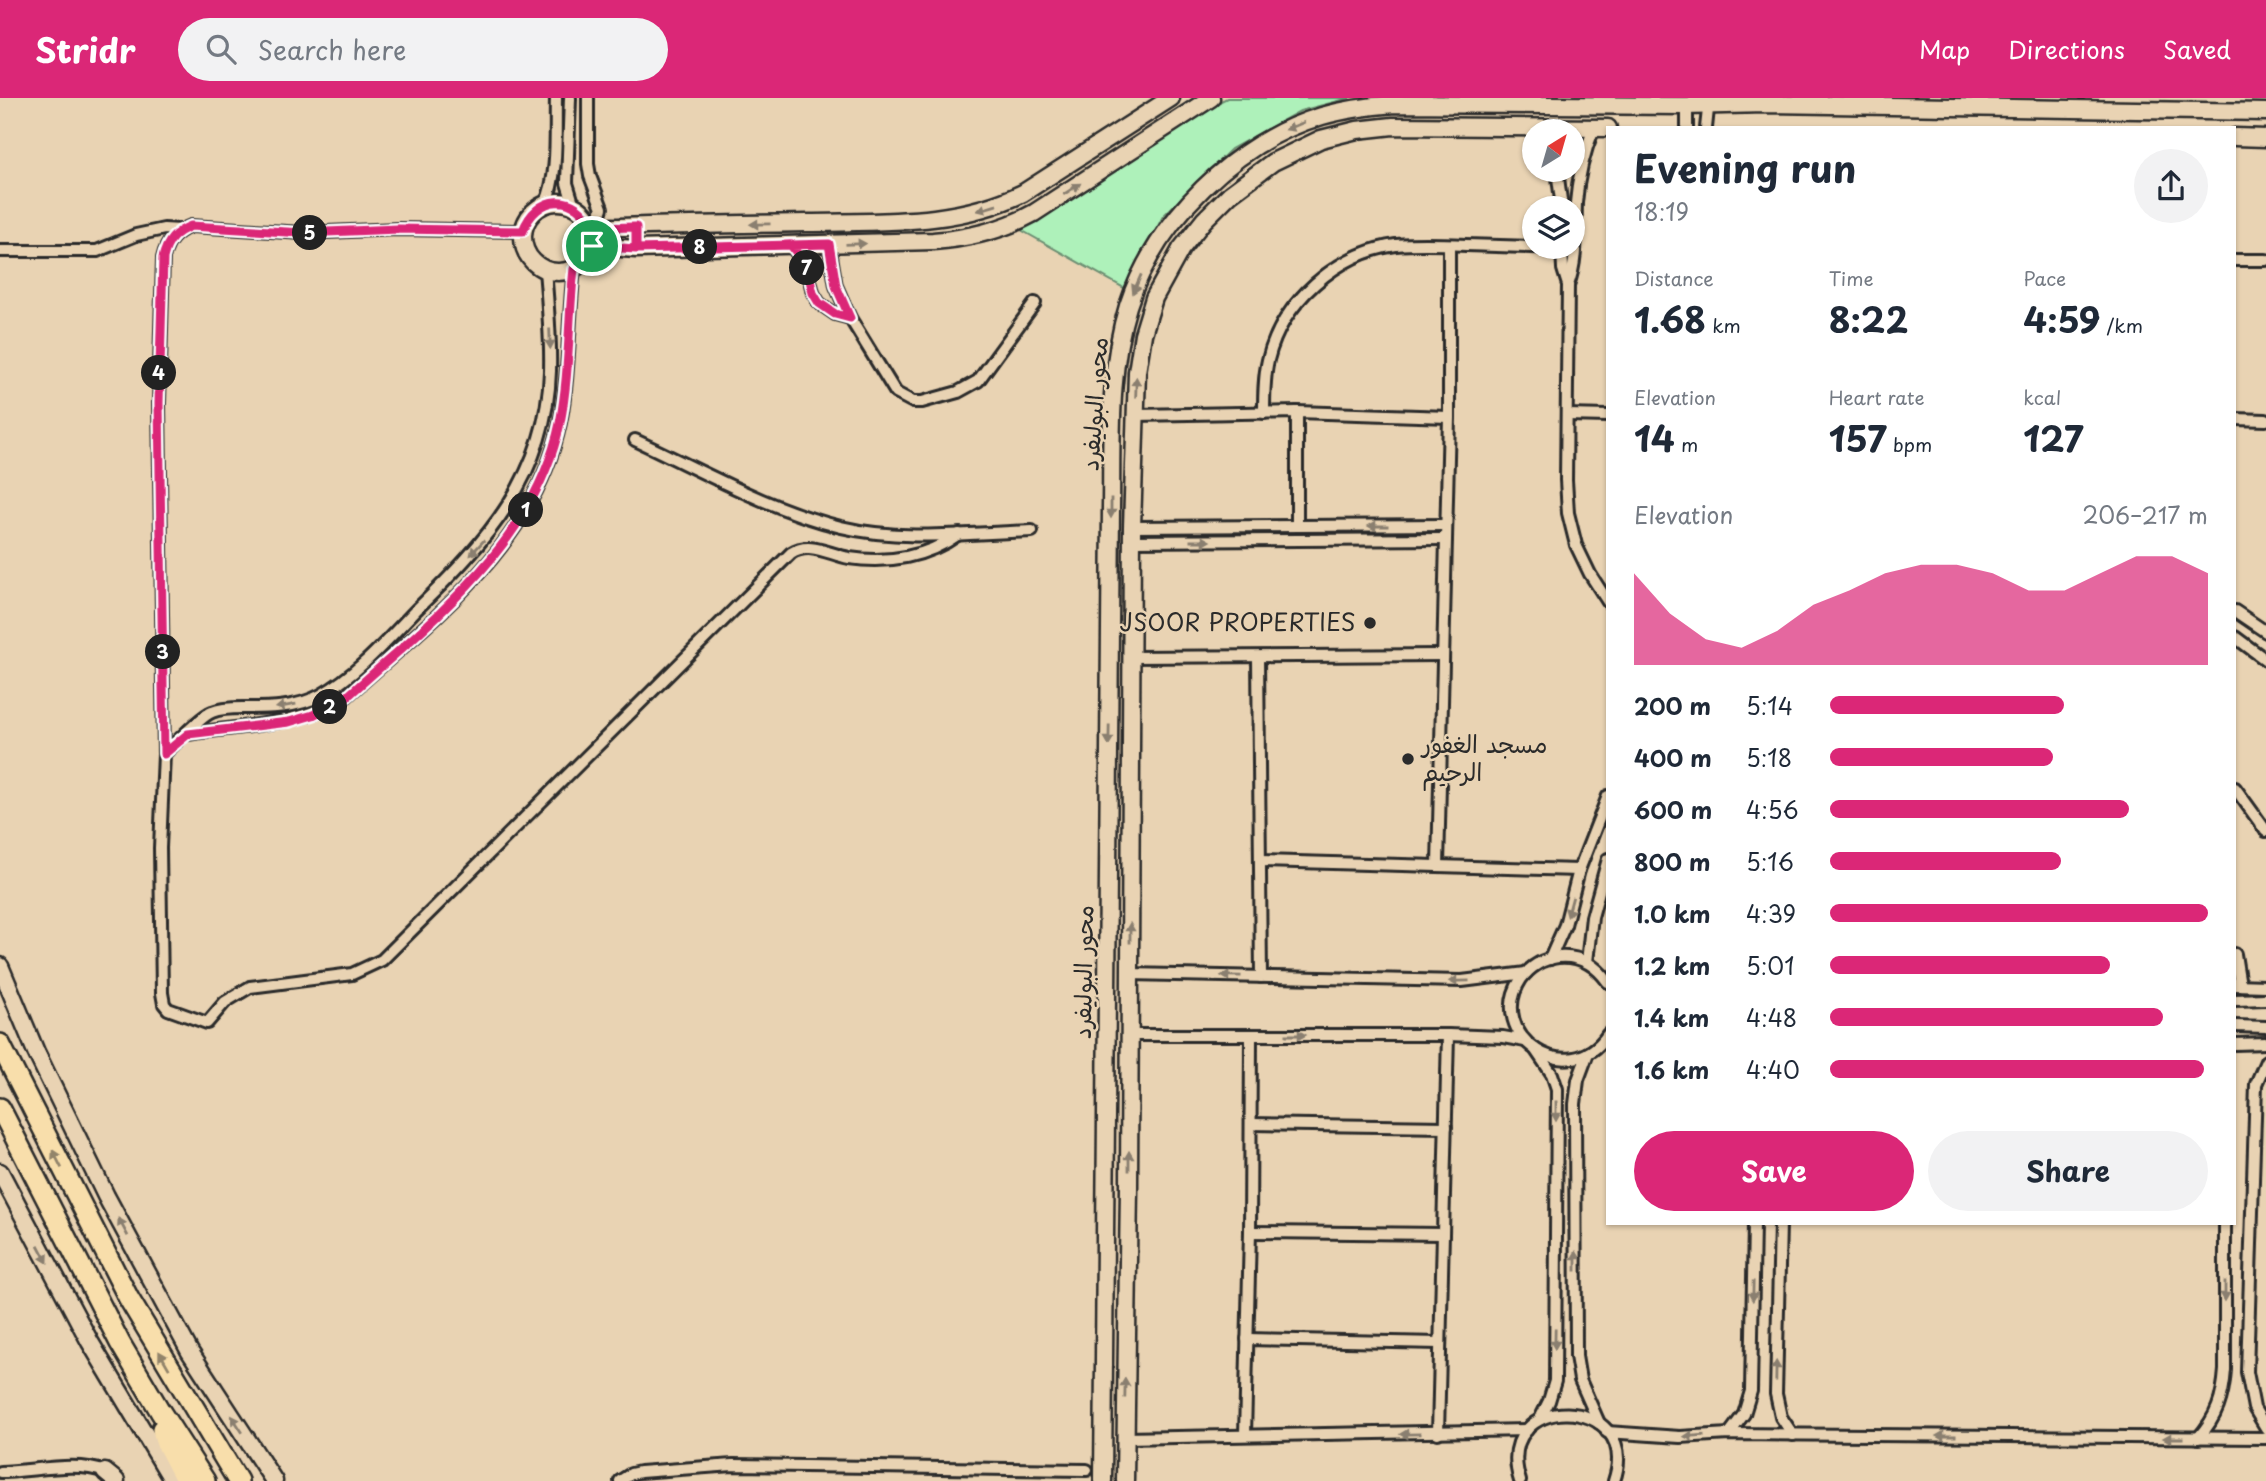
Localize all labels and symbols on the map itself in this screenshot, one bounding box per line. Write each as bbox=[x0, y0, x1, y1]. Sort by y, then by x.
north arrow bbox=[1522, 119, 1586, 182]
one-way arrow bbox=[1284, 121, 1305, 132]
one-way arrow bbox=[1062, 183, 1081, 196]
one-way arrow bbox=[976, 204, 997, 214]
pin: 5 bbox=[292, 216, 328, 250]
pin bbox=[562, 216, 622, 276]
one-way arrow bbox=[749, 218, 771, 229]
pin: 8 bbox=[682, 230, 718, 264]
one-way arrow bbox=[846, 238, 868, 249]
pin: 7 bbox=[790, 250, 824, 286]
one-way arrow bbox=[1131, 273, 1142, 294]
one-way arrow bbox=[544, 328, 555, 350]
street label: محور البوليفرد bbox=[1070, 336, 1116, 472]
pin: 4 bbox=[142, 356, 176, 390]
one-way arrow bbox=[1131, 376, 1142, 398]
pin: 1 bbox=[508, 492, 544, 528]
one-way arrow bbox=[1105, 497, 1117, 519]
one-way arrow bbox=[1367, 520, 1389, 532]
one-way arrow bbox=[1189, 535, 1211, 547]
one-way arrow bbox=[470, 539, 486, 556]
place label: JSOOR PROPERTIES bbox=[1119, 603, 1356, 639]
marker: JSOOR PROPERTIES bbox=[1362, 615, 1378, 631]
pin: 3 bbox=[146, 634, 180, 670]
pin: 2 bbox=[312, 690, 348, 724]
one-way arrow bbox=[275, 701, 297, 712]
one-way arrow bbox=[1103, 725, 1115, 747]
place label: مسجد الغفور الرحيم bbox=[1420, 725, 1547, 791]
marker: مسجد الغفور الرحيم bbox=[1400, 751, 1416, 767]
one-way arrow bbox=[1564, 896, 1575, 918]
street label: محور البوليفرد bbox=[1063, 905, 1101, 1039]
one-way arrow bbox=[1124, 922, 1136, 944]
one-way arrow bbox=[1220, 970, 1242, 982]
one-way arrow bbox=[1447, 975, 1469, 986]
one-way arrow bbox=[1285, 1029, 1307, 1041]
one-way arrow bbox=[1550, 1100, 1562, 1122]
one-way arrow bbox=[52, 1149, 63, 1169]
one-way arrow bbox=[1123, 1150, 1135, 1172]
one-way arrow bbox=[117, 1217, 129, 1237]
one-way arrow bbox=[37, 1244, 48, 1264]
one-way arrow bbox=[1570, 1250, 1582, 1272]
one-way arrow bbox=[1747, 1281, 1759, 1303]
one-way arrow bbox=[2219, 1281, 2231, 1303]
one-way arrow bbox=[1549, 1328, 1561, 1350]
one-way arrow bbox=[158, 1350, 170, 1369]
one-way arrow bbox=[1771, 1360, 1782, 1382]
one-way arrow bbox=[1120, 1377, 1131, 1399]
one-way arrow bbox=[230, 1414, 243, 1434]
one-way arrow bbox=[1399, 1428, 1421, 1439]
one-way arrow bbox=[1935, 1430, 1957, 1442]
one-way arrow bbox=[1683, 1431, 1705, 1442]
one-way arrow bbox=[2162, 1432, 2184, 1444]

